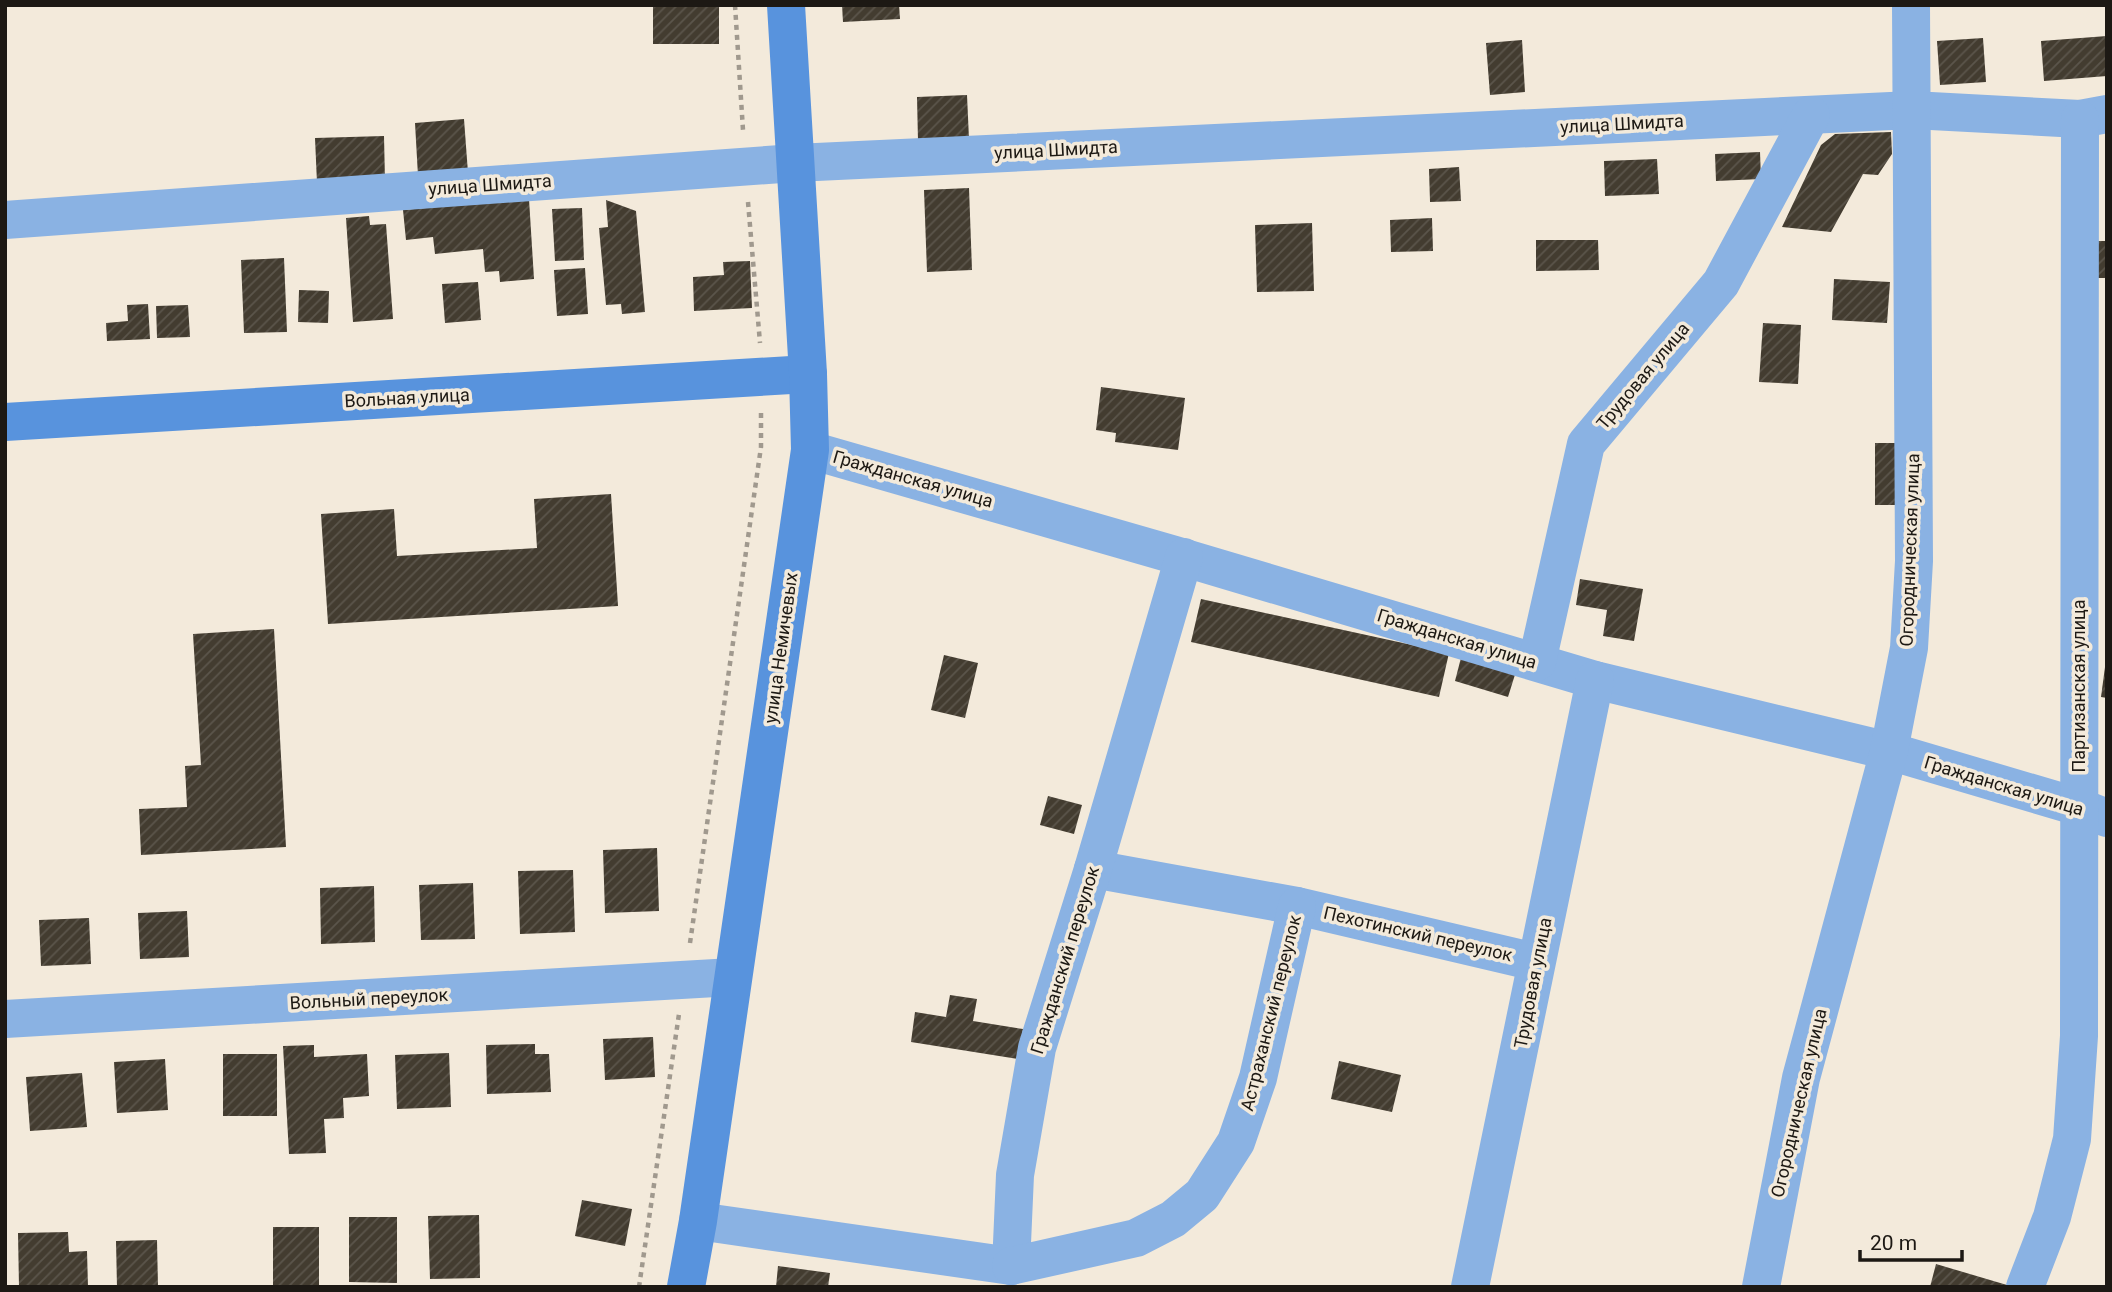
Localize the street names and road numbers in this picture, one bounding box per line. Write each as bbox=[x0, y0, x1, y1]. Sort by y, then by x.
street label: улица Шмидта bbox=[1560, 110, 1684, 137]
street label: улица Шмидта bbox=[994, 136, 1118, 163]
street label: улица Шмидта bbox=[428, 170, 552, 199]
street label: Трудовая улица bbox=[1592, 318, 1693, 433]
street label: Вольная улица bbox=[344, 384, 470, 411]
street label: Гражданская улица bbox=[831, 446, 996, 511]
street label: Огородническая улица bbox=[1896, 453, 1923, 647]
street label: улица Немичевых bbox=[759, 571, 802, 725]
street label: Партизанская улица bbox=[2068, 599, 2089, 773]
street label: Гражданская улица bbox=[1375, 604, 1539, 673]
street label: Гражданская улица bbox=[1922, 751, 2086, 820]
street label: Гражданский переулок bbox=[1026, 863, 1103, 1056]
street label: Пехотинский переулок bbox=[1322, 902, 1515, 966]
street label: Астраханский переулок bbox=[1236, 912, 1305, 1113]
street label: Трудовая улица bbox=[1510, 916, 1555, 1050]
street label: Вольный переулок bbox=[289, 984, 449, 1013]
street label: Огородническая улица bbox=[1767, 1006, 1831, 1199]

